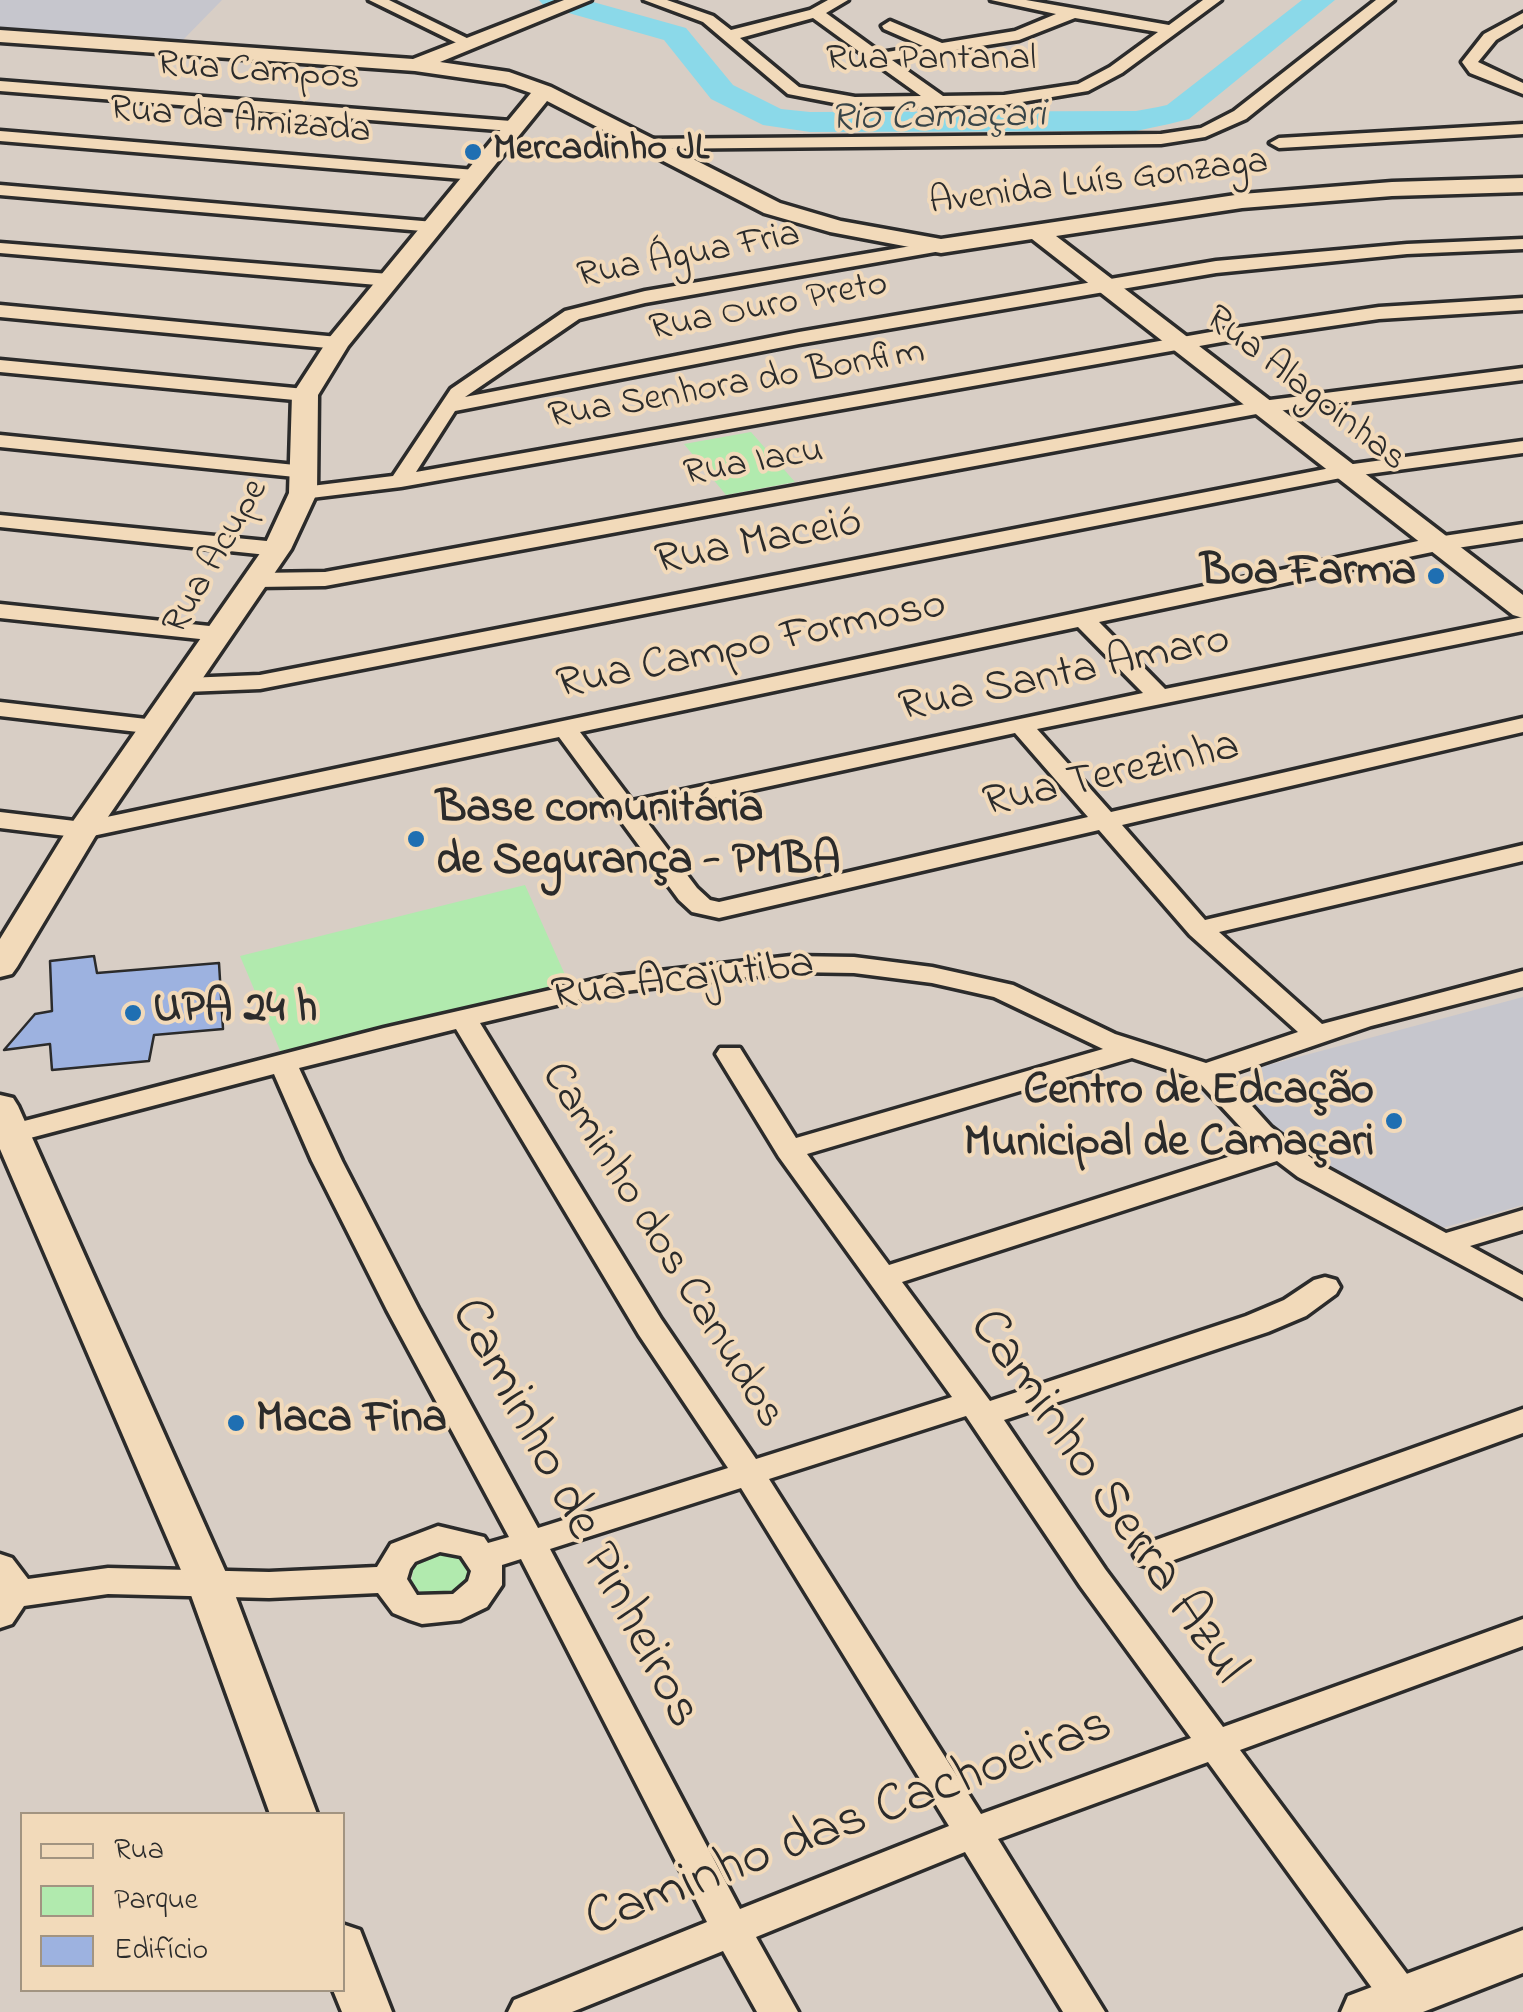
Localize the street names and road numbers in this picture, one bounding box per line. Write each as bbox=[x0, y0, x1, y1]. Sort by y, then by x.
street label: Rua Pantanal bbox=[826, 39, 1036, 85]
street label: Rua Campos bbox=[155, 44, 361, 104]
street label: Rua da Amizada bbox=[107, 89, 373, 157]
street label: Avenida Luís Gonzaga bbox=[927, 142, 1271, 228]
street label: Rua Água Fria bbox=[574, 214, 804, 302]
street label: Rua Ouro Preto bbox=[646, 264, 892, 354]
street label: Rua Alagoinhas bbox=[1194, 298, 1414, 484]
street label: Rua Senhora do Bonfim bbox=[545, 331, 929, 443]
street label: Rua Iacu bbox=[681, 430, 827, 500]
street label: Rua Acupe bbox=[155, 472, 281, 644]
street label: Rua Maceió bbox=[651, 499, 867, 591]
street label: Rua Campo Formoso bbox=[553, 580, 951, 716]
street label: Rua Santa Amaro bbox=[895, 616, 1235, 738]
street label: Rua Terezinha bbox=[979, 722, 1245, 834]
street label: Rua Acajutiba bbox=[549, 940, 817, 1026]
street label: Caminho dos Canudos bbox=[525, 1054, 795, 1440]
street label: Caminho de Pinheiros bbox=[431, 1289, 713, 1741]
street label: Caminho Serra Azul bbox=[950, 1299, 1258, 1699]
street label: Caminho das Cachoeiras bbox=[577, 1695, 1123, 1957]

